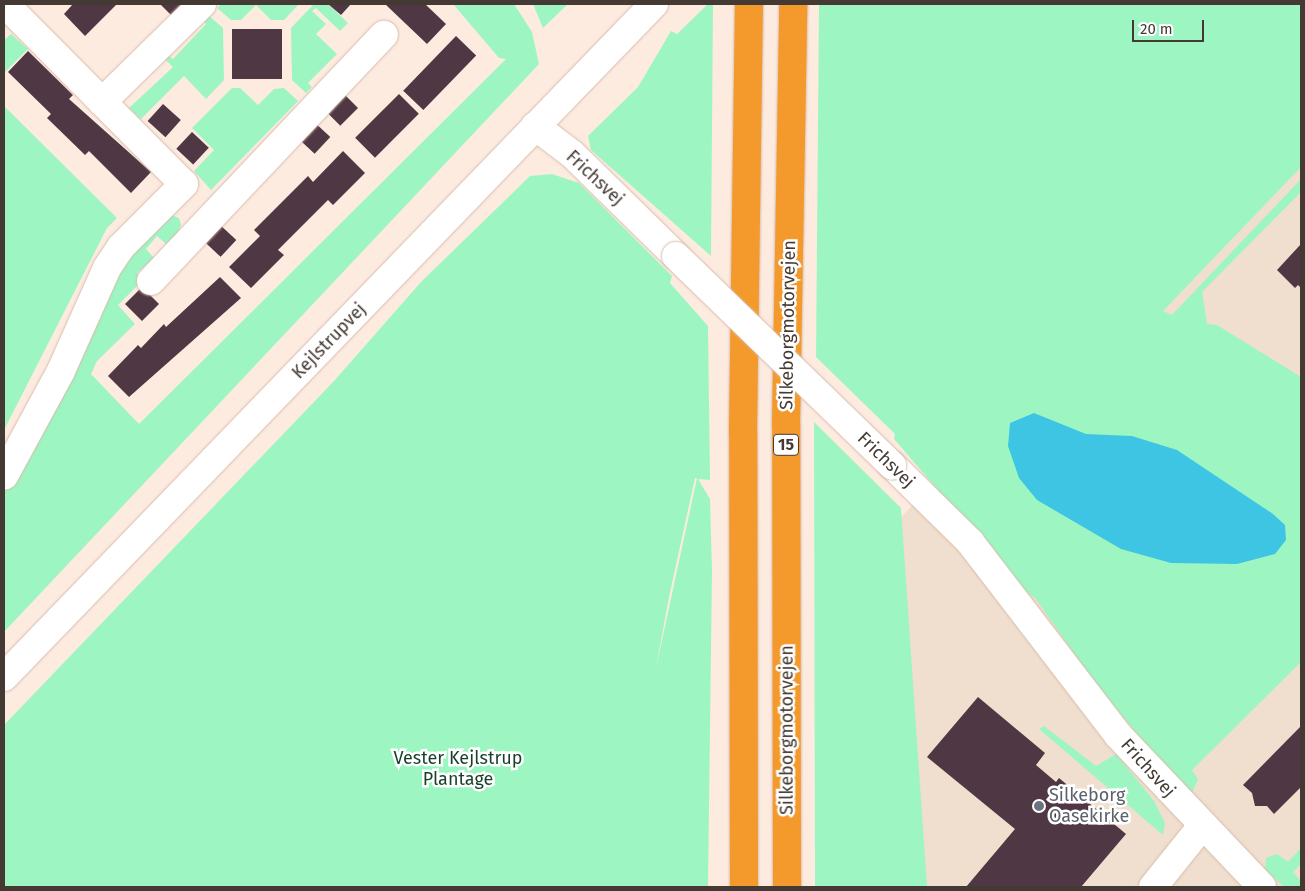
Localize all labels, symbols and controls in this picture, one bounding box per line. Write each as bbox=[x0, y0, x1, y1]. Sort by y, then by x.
scale bar bbox=[1135, 10, 1208, 42]
text: 20 m bbox=[1140, 20, 1173, 38]
street label: Frichsvej bbox=[562, 146, 628, 210]
street label: Silkeborgmotorvejen bbox=[776, 240, 800, 410]
street label: Kejlstrupvej bbox=[288, 299, 370, 383]
street label: Frichsvej bbox=[853, 428, 919, 492]
road number: 15 bbox=[772, 432, 800, 458]
street label: Silkeborgmotorvejen bbox=[776, 645, 798, 815]
street label: Frichsvej bbox=[1116, 734, 1180, 802]
park label: Vester Kejlstrup Plantage bbox=[393, 748, 523, 791]
place label: Silkeborg Oasekirke bbox=[1049, 785, 1129, 828]
marker: Silkeborg Oasekirke bbox=[1033, 800, 1045, 812]

